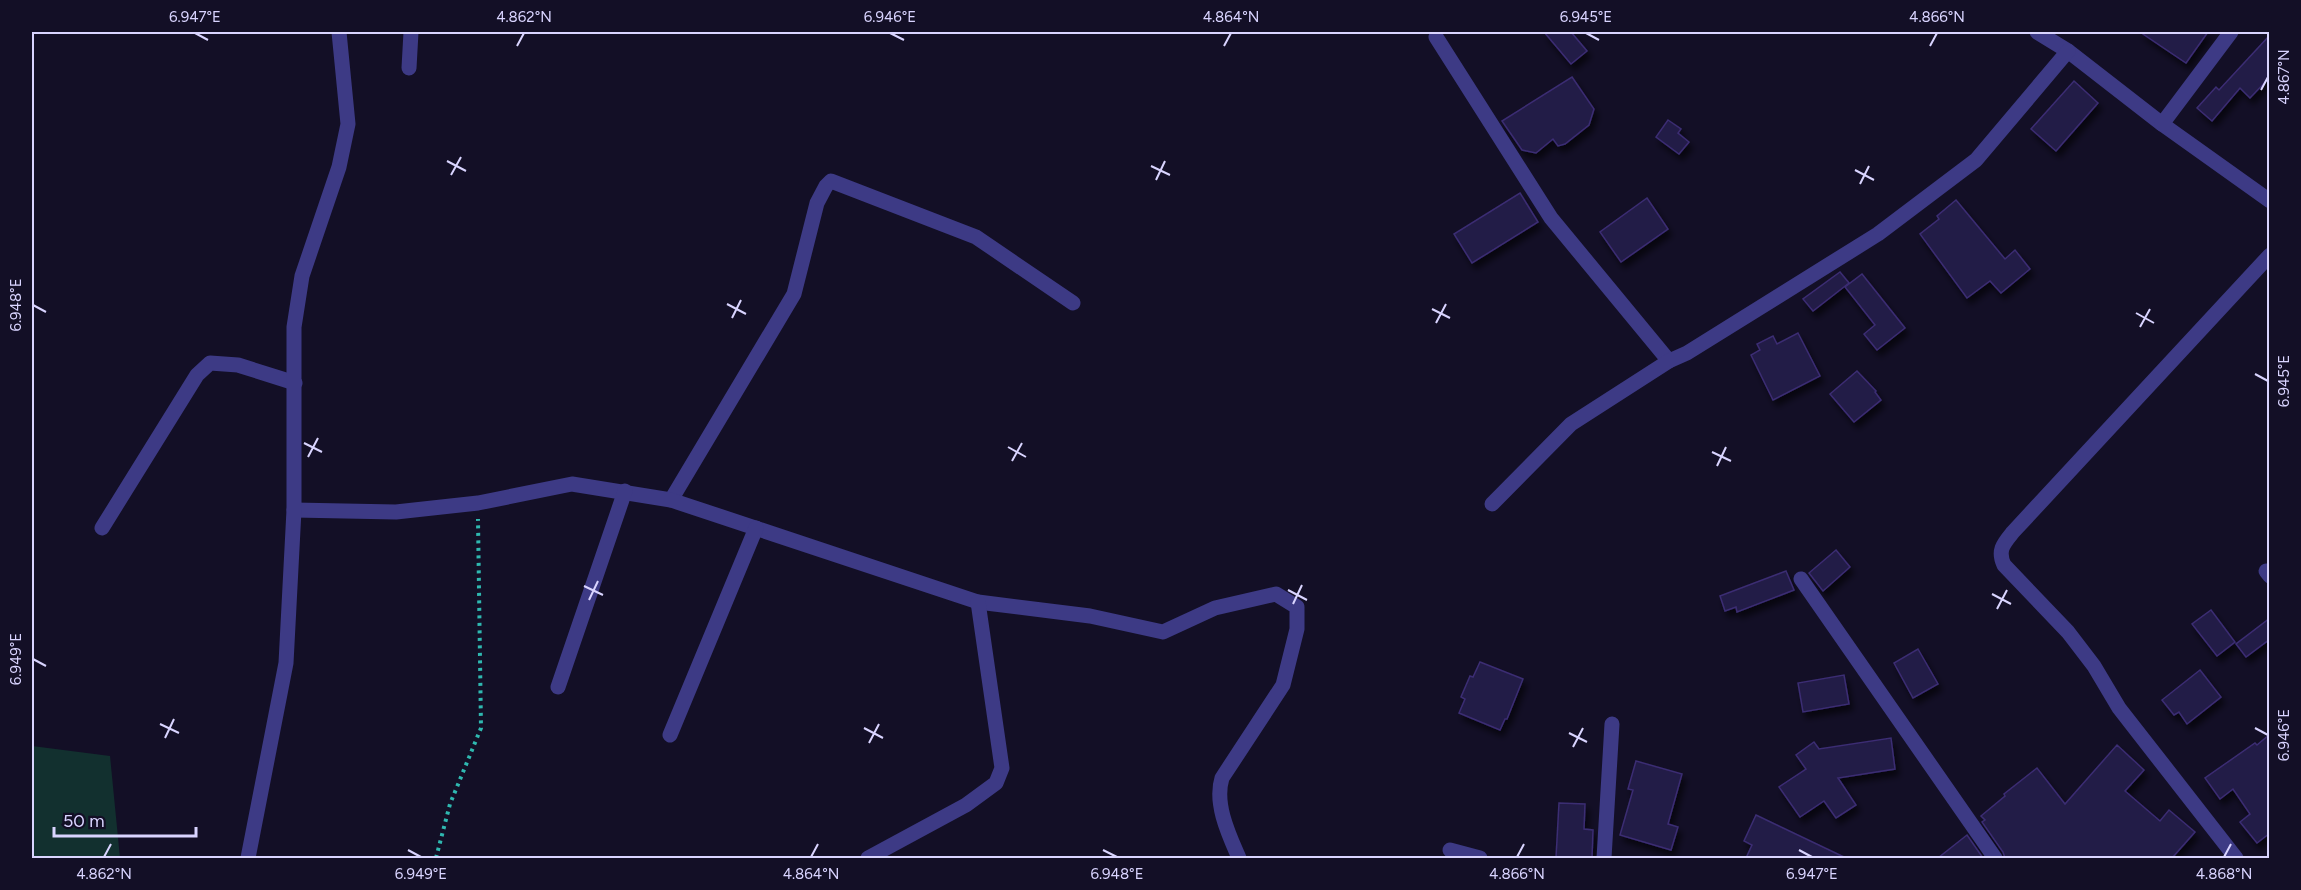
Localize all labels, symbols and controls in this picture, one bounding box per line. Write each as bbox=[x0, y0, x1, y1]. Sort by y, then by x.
text: 6.947°E bbox=[169, 8, 221, 26]
text: 4.862°N bbox=[496, 8, 552, 26]
text: 6.946°E bbox=[864, 8, 916, 26]
text: 4.864°N bbox=[1203, 8, 1259, 26]
text: 6.945°E bbox=[1560, 8, 1612, 26]
text: 4.866°N bbox=[1909, 8, 1965, 26]
text: 4.867°N bbox=[2275, 49, 2293, 105]
text: 6.948°E bbox=[7, 278, 25, 332]
text: 6.945°E bbox=[2275, 355, 2293, 407]
text: 6.949°E bbox=[7, 633, 25, 685]
text: 6.946°E bbox=[2275, 709, 2293, 761]
scale bar bbox=[54, 800, 196, 838]
text: 50 m bbox=[63, 810, 105, 832]
text: 4.862°N bbox=[76, 865, 132, 883]
text: 6.949°E bbox=[395, 865, 447, 883]
text: 4.864°N bbox=[783, 865, 839, 883]
text: 6.948°E bbox=[1090, 865, 1144, 883]
text: 4.866°N bbox=[1489, 865, 1545, 883]
text: 6.947°E bbox=[1786, 865, 1838, 883]
text: 4.868°N bbox=[2196, 865, 2252, 883]

